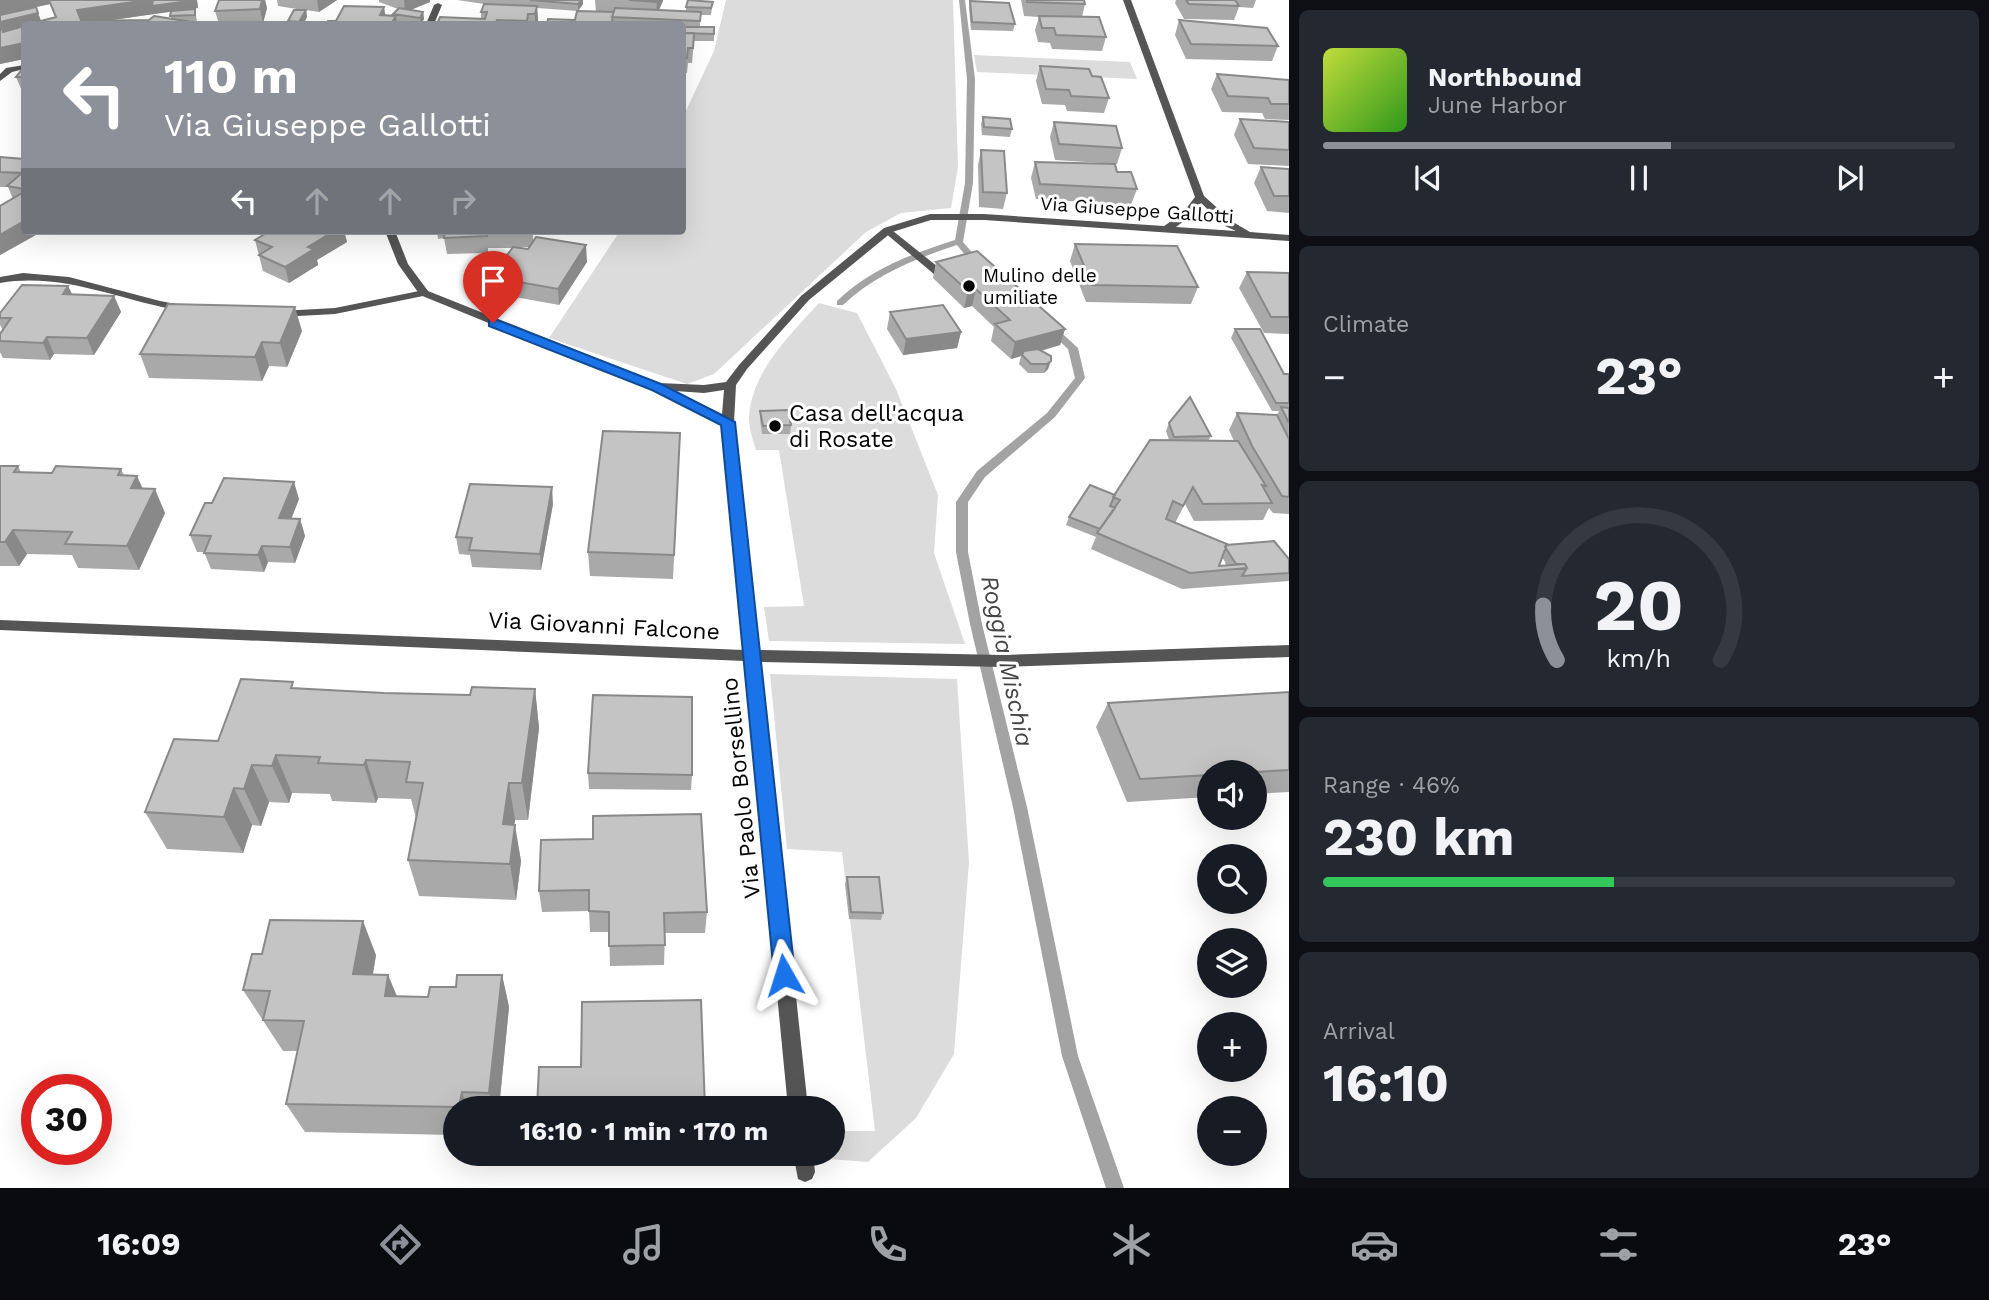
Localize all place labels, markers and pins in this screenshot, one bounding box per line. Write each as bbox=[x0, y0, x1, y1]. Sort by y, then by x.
pin bbox=[463, 251, 523, 323]
place label: Mulino delle umiliate bbox=[983, 264, 1097, 309]
marker: Mulino delle umiliate bbox=[961, 278, 977, 294]
place label: Casa dell'acqua di Rosate bbox=[789, 400, 964, 453]
marker: Casa dell'acqua di Rosate bbox=[767, 418, 783, 434]

